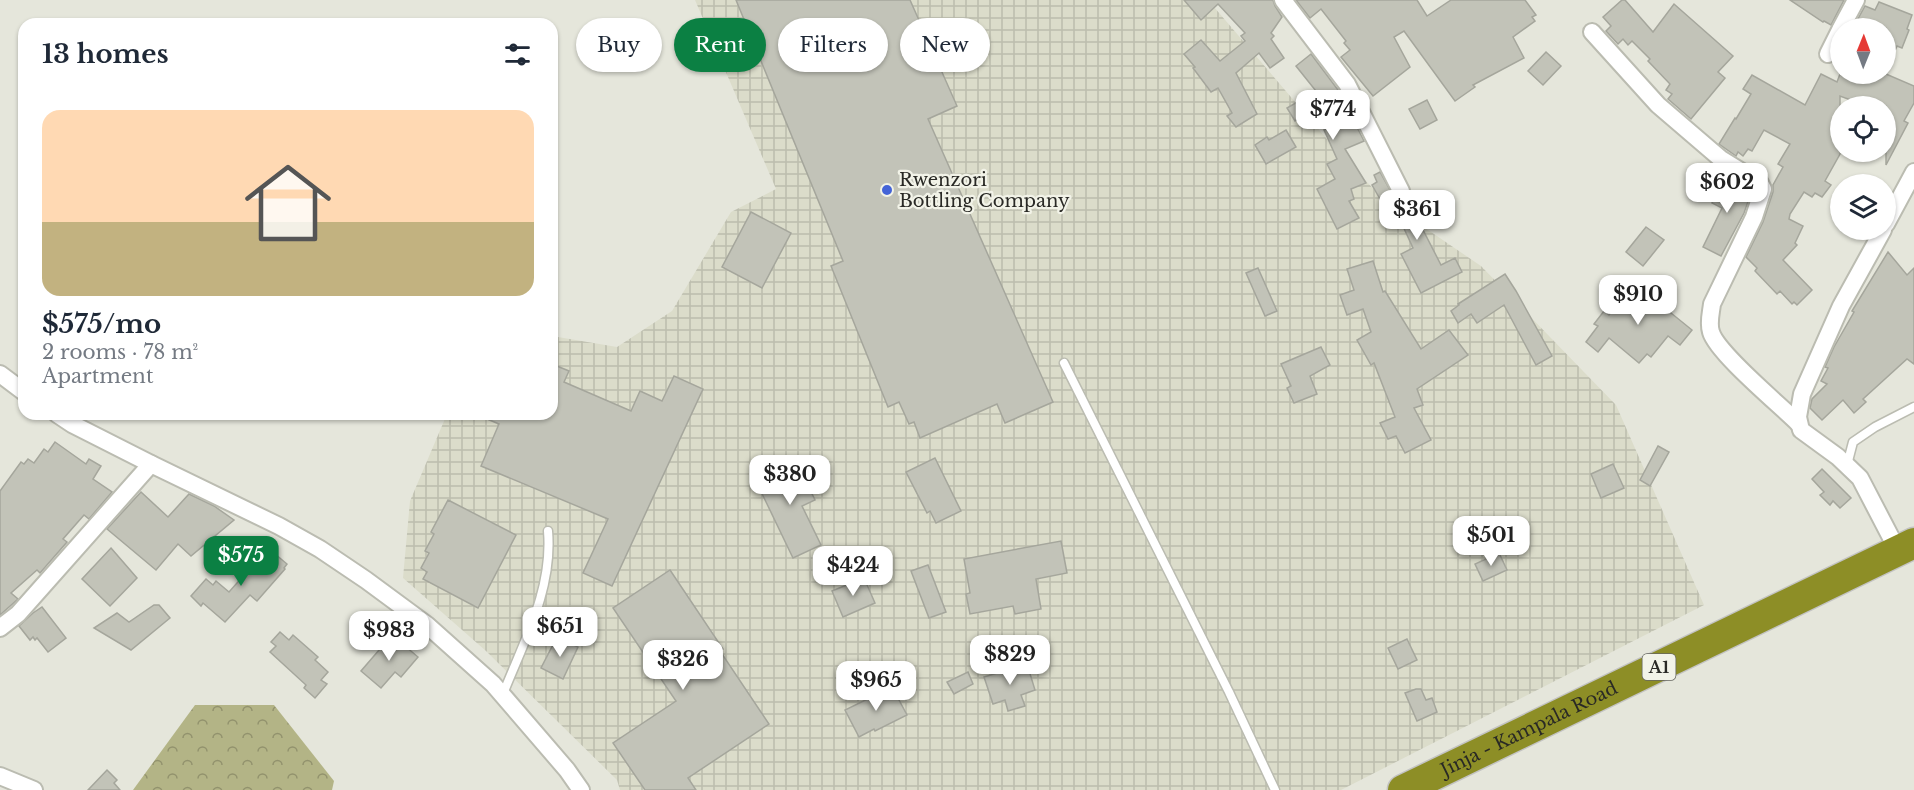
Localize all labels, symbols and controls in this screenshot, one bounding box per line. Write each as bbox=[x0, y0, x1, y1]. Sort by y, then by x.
chip: Buy bbox=[576, 18, 662, 72]
chip: Rent bbox=[674, 18, 766, 72]
chip: Filters bbox=[778, 18, 888, 72]
chip: New bbox=[900, 18, 990, 72]
north arrow bbox=[1830, 18, 1896, 84]
map controls bbox=[1830, 18, 1896, 240]
text: 13 homes bbox=[42, 38, 169, 70]
icon: filters bbox=[501, 38, 534, 71]
pin: $774 bbox=[1297, 90, 1369, 141]
button: locate bbox=[1830, 96, 1896, 162]
text: $774 bbox=[1310, 97, 1356, 121]
icon: home bbox=[234, 149, 342, 257]
pin: $602 bbox=[1691, 163, 1763, 214]
place label: Rwenzori Bottling Company bbox=[899, 169, 1070, 212]
text: $602 bbox=[1700, 170, 1754, 194]
button: layers bbox=[1830, 174, 1896, 240]
marker: Rwenzori Bottling Company bbox=[880, 183, 894, 197]
pin: $361 bbox=[1381, 190, 1453, 241]
text: $361 bbox=[1393, 197, 1441, 221]
pin: $910 bbox=[1602, 275, 1674, 326]
text: $910 bbox=[1613, 282, 1663, 306]
text: $575/mo bbox=[42, 308, 161, 340]
text: 2 rooms · 78 m² bbox=[42, 340, 198, 364]
text: Apartment bbox=[42, 364, 153, 388]
pin: $380 bbox=[754, 455, 826, 506]
text: $380 bbox=[763, 462, 817, 486]
pin: $501 bbox=[1455, 516, 1527, 567]
text: $501 bbox=[1467, 523, 1515, 547]
pin: $575 bbox=[205, 536, 277, 587]
text: $575 bbox=[218, 543, 264, 567]
pin: $424 bbox=[817, 546, 889, 597]
text: $424 bbox=[827, 553, 879, 577]
pin: $651 bbox=[524, 607, 596, 658]
pin: $983 bbox=[353, 611, 425, 662]
text: $651 bbox=[537, 614, 583, 638]
text: $983 bbox=[363, 618, 415, 642]
pin: $829 bbox=[974, 635, 1046, 686]
pin: $326 bbox=[647, 640, 719, 691]
text: $829 bbox=[984, 642, 1036, 666]
text: $326 bbox=[657, 647, 709, 671]
road number: A1 bbox=[1642, 654, 1676, 680]
pin: $965 bbox=[840, 661, 912, 712]
text: $965 bbox=[850, 668, 902, 692]
street label: Jinja - Kampala Road bbox=[1435, 677, 1621, 782]

